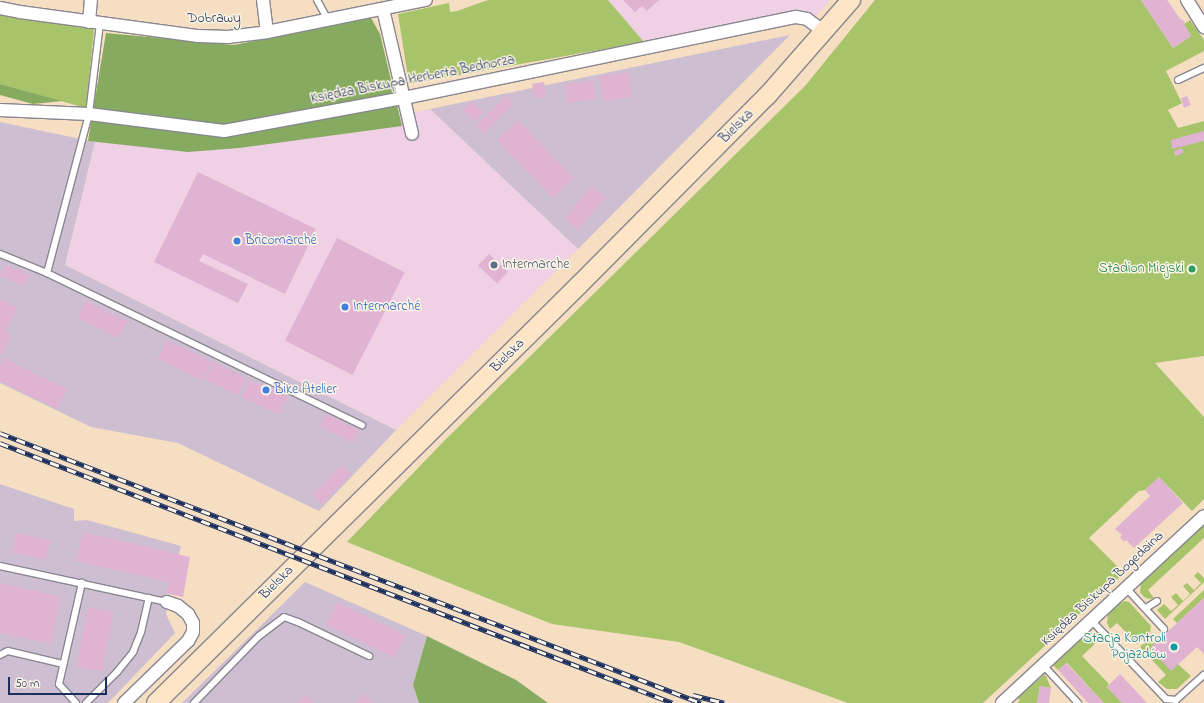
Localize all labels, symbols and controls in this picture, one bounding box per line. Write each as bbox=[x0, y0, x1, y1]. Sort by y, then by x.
street label: Dobrawy bbox=[187, 11, 241, 27]
street label: Księdza Biskupa Herberta Bednorza bbox=[310, 52, 516, 108]
street label: Bielska bbox=[716, 106, 758, 148]
place label: Bricomarché bbox=[245, 233, 317, 249]
marker: Bricomarché bbox=[232, 236, 242, 246]
place label: Intermarche bbox=[502, 257, 569, 273]
marker: Intermarche bbox=[489, 260, 499, 270]
place label: Stadion Miejski bbox=[1099, 261, 1184, 277]
marker: Stadion Miejski bbox=[1187, 264, 1197, 274]
place label: Intermarché bbox=[353, 299, 420, 315]
marker: Intermarché bbox=[340, 302, 350, 312]
street label: Bielska bbox=[487, 335, 529, 377]
place label: Bike Atelier bbox=[274, 382, 337, 398]
marker: Bike Atelier bbox=[261, 385, 271, 395]
street label: Księdza Biskupa Bogedaina bbox=[1038, 528, 1168, 650]
street label: Bielska bbox=[256, 562, 298, 604]
place label: Stacja Kontroli Pojazdów bbox=[1083, 631, 1166, 664]
marker: Stacja Kontroli Pojazdów bbox=[1169, 642, 1179, 652]
scale bar bbox=[10, 669, 109, 695]
text: 50 m bbox=[15, 675, 39, 693]

